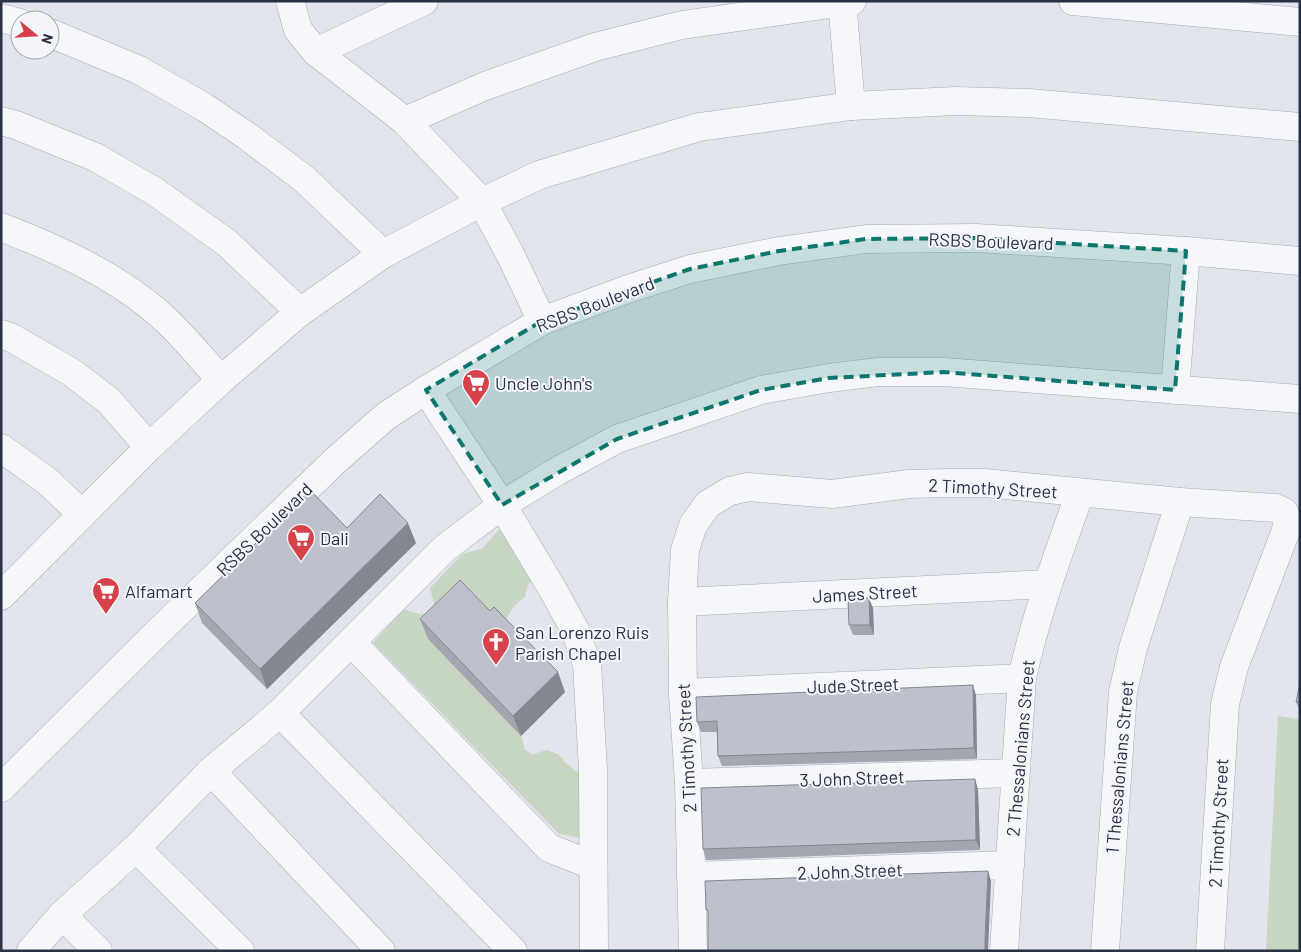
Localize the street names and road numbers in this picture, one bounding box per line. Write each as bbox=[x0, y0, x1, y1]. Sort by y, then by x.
street label: RSBS Boulevard bbox=[928, 228, 1054, 254]
street label: RSBS Boulevard bbox=[533, 271, 657, 337]
street label: 2 Timothy Street bbox=[928, 474, 1058, 502]
street label: RSBS Boulevard bbox=[211, 478, 317, 580]
street label: James Street bbox=[812, 579, 918, 607]
street label: 2 Thessalonians Street bbox=[1001, 659, 1039, 837]
street label: Jude Street bbox=[807, 672, 899, 698]
street label: 1 Thessalonians Street bbox=[1100, 679, 1138, 855]
street label: 2 Timothy Street bbox=[672, 683, 700, 813]
street label: 2 Timothy Street bbox=[1204, 758, 1232, 888]
street label: 3 John Street bbox=[799, 765, 905, 791]
street label: 2 John Street bbox=[797, 858, 903, 884]

